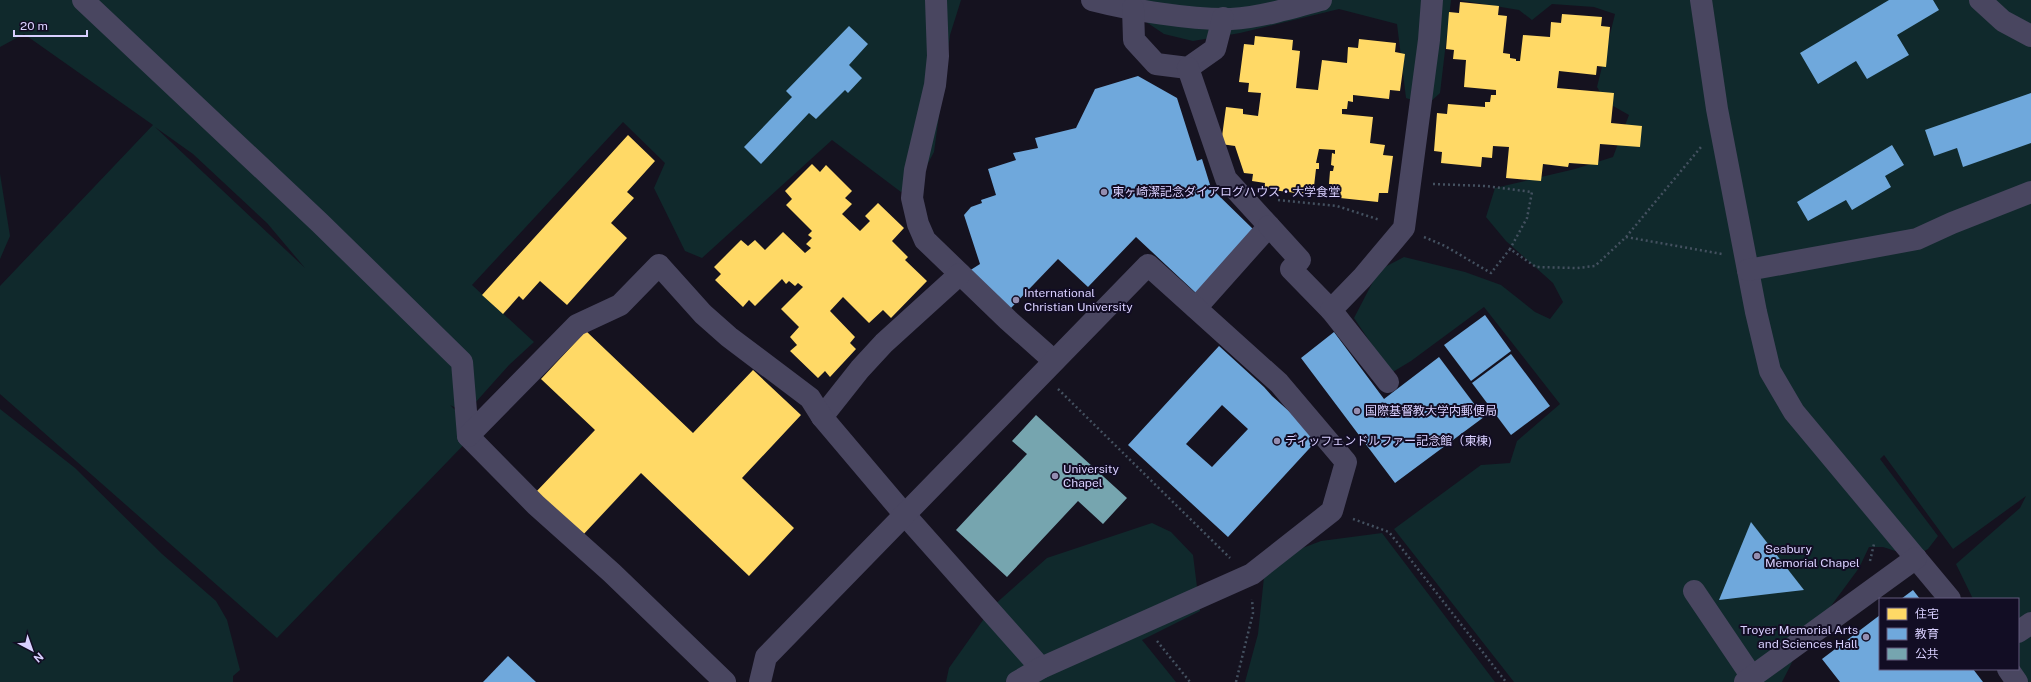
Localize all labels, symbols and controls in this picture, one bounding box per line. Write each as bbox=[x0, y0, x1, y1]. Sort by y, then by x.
scale bar bbox=[14, 12, 87, 38]
text: 20 m bbox=[20, 19, 48, 33]
place label: 東ヶ崎潔記念ダイアログハウス・大学食堂 bbox=[1112, 185, 1340, 199]
marker: 東ヶ崎潔記念ダイアログハウス・大学食堂 bbox=[1099, 187, 1109, 197]
place label: International Christian University bbox=[1024, 286, 1133, 314]
marker: International Christian University bbox=[1011, 295, 1021, 305]
place label: 国際基督教大学内郵便局 bbox=[1365, 404, 1497, 418]
marker: 国際基督教大学内郵便局 bbox=[1352, 406, 1362, 416]
place label: ディッフェンドルファー記念館（東棟) bbox=[1285, 434, 1492, 448]
marker: ディッフェンドルファー記念館（東棟) bbox=[1272, 436, 1282, 446]
place label: University Chapel bbox=[1063, 462, 1119, 490]
marker: University Chapel bbox=[1050, 471, 1060, 481]
place label: Seabury Memorial Chapel bbox=[1765, 542, 1860, 570]
marker: Seabury Memorial Chapel bbox=[1752, 551, 1762, 561]
legend bbox=[1879, 598, 2019, 670]
text: 住宅 bbox=[1915, 607, 1939, 621]
place label: Troyer Memorial Arts and Sciences Hall bbox=[1740, 623, 1858, 651]
text: 教育 bbox=[1915, 627, 1939, 641]
north arrow bbox=[12, 630, 52, 670]
marker: Troyer Memorial Arts and Sciences Hall bbox=[1861, 632, 1871, 642]
text: 公共 bbox=[1915, 647, 1939, 661]
text: N bbox=[31, 650, 46, 665]

